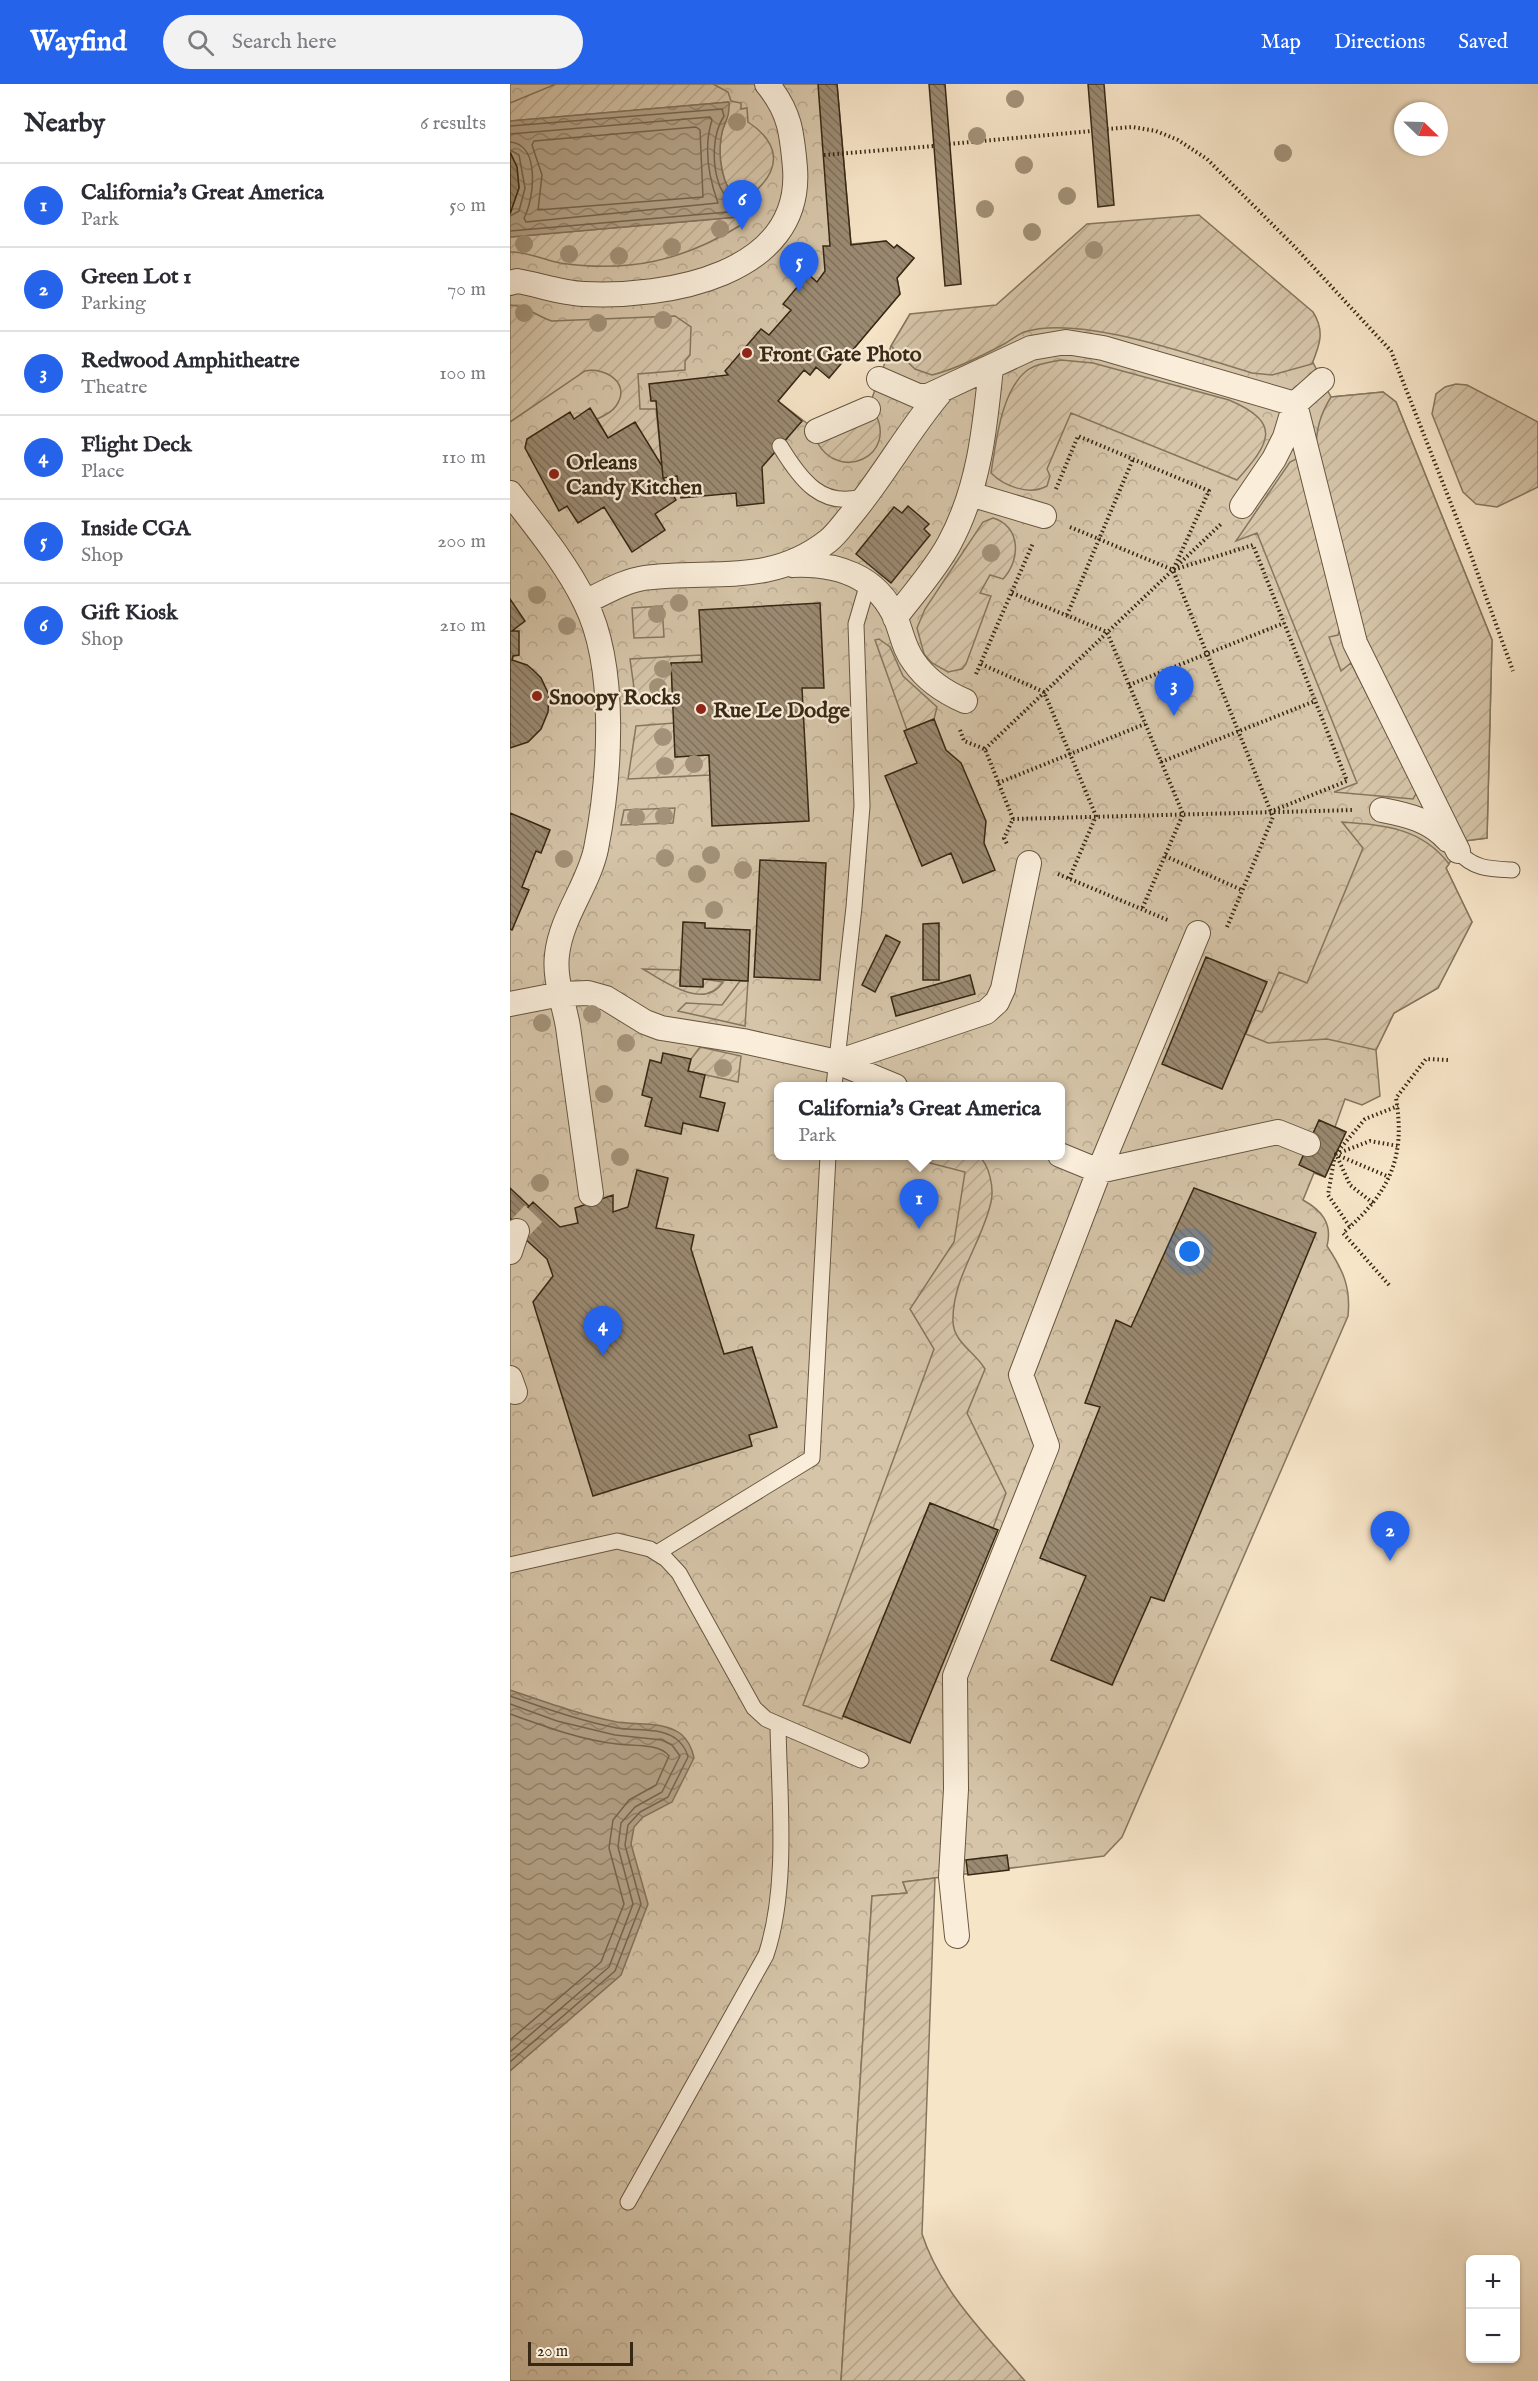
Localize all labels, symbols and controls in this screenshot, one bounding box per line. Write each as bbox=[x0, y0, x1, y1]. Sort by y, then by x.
search box bbox=[163, 15, 583, 69]
text: Wayfind bbox=[30, 25, 127, 60]
icon: search bbox=[184, 26, 217, 59]
text: Search here bbox=[232, 28, 337, 56]
text: Map bbox=[1261, 29, 1301, 56]
text: Directions bbox=[1334, 29, 1425, 56]
text: Saved bbox=[1458, 29, 1508, 56]
north arrow bbox=[1394, 102, 1448, 156]
text: Nearby bbox=[24, 107, 105, 140]
text: 6 results bbox=[420, 111, 486, 136]
text: California's Great America bbox=[81, 179, 324, 207]
pin: 6 bbox=[722, 180, 762, 230]
text: 1 bbox=[40, 193, 47, 218]
text: 50 m bbox=[449, 193, 486, 218]
text: Park bbox=[81, 207, 119, 232]
pin: 5 bbox=[780, 242, 818, 292]
text: Green Lot 1 bbox=[81, 263, 192, 291]
text: 2 bbox=[39, 277, 48, 302]
text: 70 m bbox=[447, 277, 486, 302]
text: Parking bbox=[81, 291, 146, 316]
place label: Front Gate Photo bbox=[759, 341, 922, 369]
marker: Front Gate Photo bbox=[740, 346, 754, 360]
text: Redwood Amphitheatre bbox=[81, 347, 300, 375]
text: 3 bbox=[40, 361, 47, 386]
text: 100 m bbox=[439, 361, 486, 386]
text: Theatre bbox=[81, 375, 147, 400]
text: Flight Deck bbox=[81, 431, 192, 459]
text: 4 bbox=[39, 445, 48, 470]
text: 110 m bbox=[442, 445, 486, 470]
place label: Orleans Candy Kitchen bbox=[566, 449, 703, 502]
text: Place bbox=[81, 459, 124, 484]
marker: Orleans Candy Kitchen bbox=[547, 467, 561, 481]
text: Inside CGA bbox=[81, 515, 190, 543]
text: 5 bbox=[40, 529, 47, 554]
text: 200 m bbox=[437, 529, 486, 554]
text: Shop bbox=[81, 543, 123, 568]
text: Gift Kiosk bbox=[81, 599, 178, 627]
text: 6 bbox=[39, 613, 48, 638]
text: 210 m bbox=[440, 613, 486, 638]
text: Shop bbox=[81, 627, 123, 652]
pin: 3 bbox=[1154, 666, 1194, 716]
place label: Snoopy Rocks bbox=[549, 684, 681, 712]
marker: Snoopy Rocks bbox=[530, 689, 544, 703]
place label: Rue Le Dodge bbox=[713, 697, 850, 725]
marker: Rue Le Dodge bbox=[694, 702, 708, 716]
popup bbox=[774, 1082, 1065, 1160]
text: California's Great America bbox=[798, 1095, 1041, 1123]
text: Park bbox=[798, 1123, 836, 1148]
pin: 1 bbox=[900, 1180, 938, 1229]
your location bbox=[1175, 1237, 1204, 1266]
pin: 4 bbox=[584, 1306, 622, 1356]
pin: 2 bbox=[1370, 1512, 1410, 1561]
map controls bbox=[1466, 2255, 1520, 2363]
button: + bbox=[1466, 2255, 1520, 2309]
button: − bbox=[1466, 2309, 1520, 2363]
scale bar bbox=[528, 2339, 633, 2366]
text: 20 m bbox=[537, 2342, 568, 2362]

